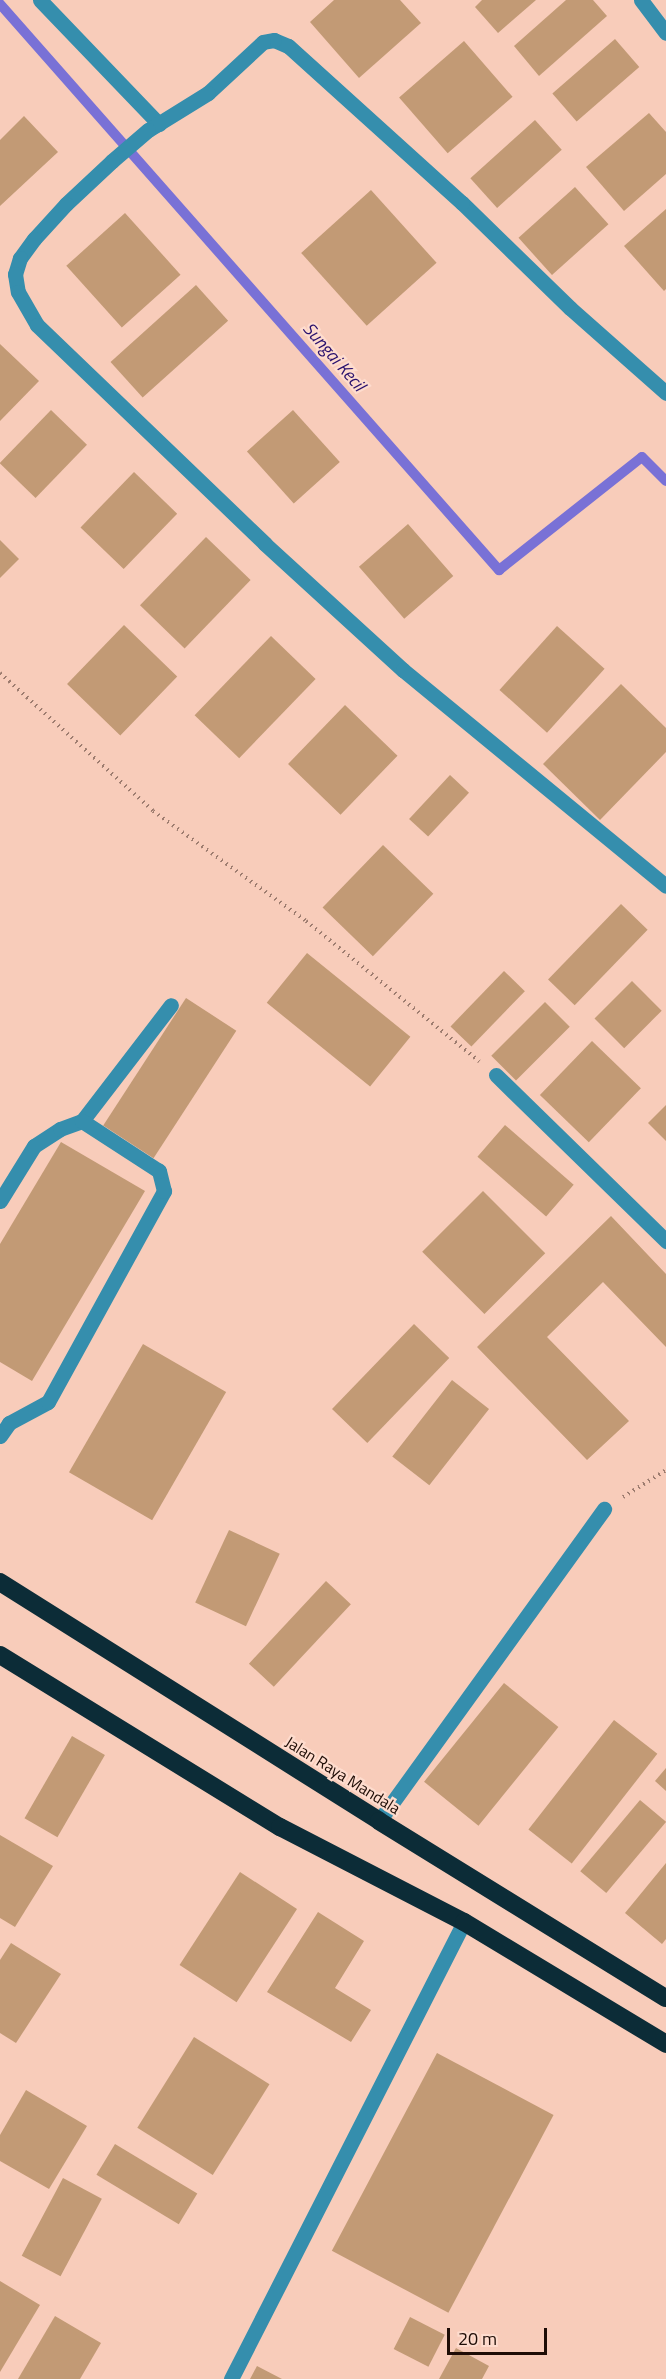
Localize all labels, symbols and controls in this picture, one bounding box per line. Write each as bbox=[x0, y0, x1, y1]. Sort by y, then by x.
water label: Sungai Kecil bbox=[298, 318, 370, 396]
street label: Jalan Raya Mandala bbox=[282, 1732, 404, 1818]
scale bar bbox=[450, 2316, 550, 2354]
text: 20 m bbox=[458, 2325, 497, 2352]

